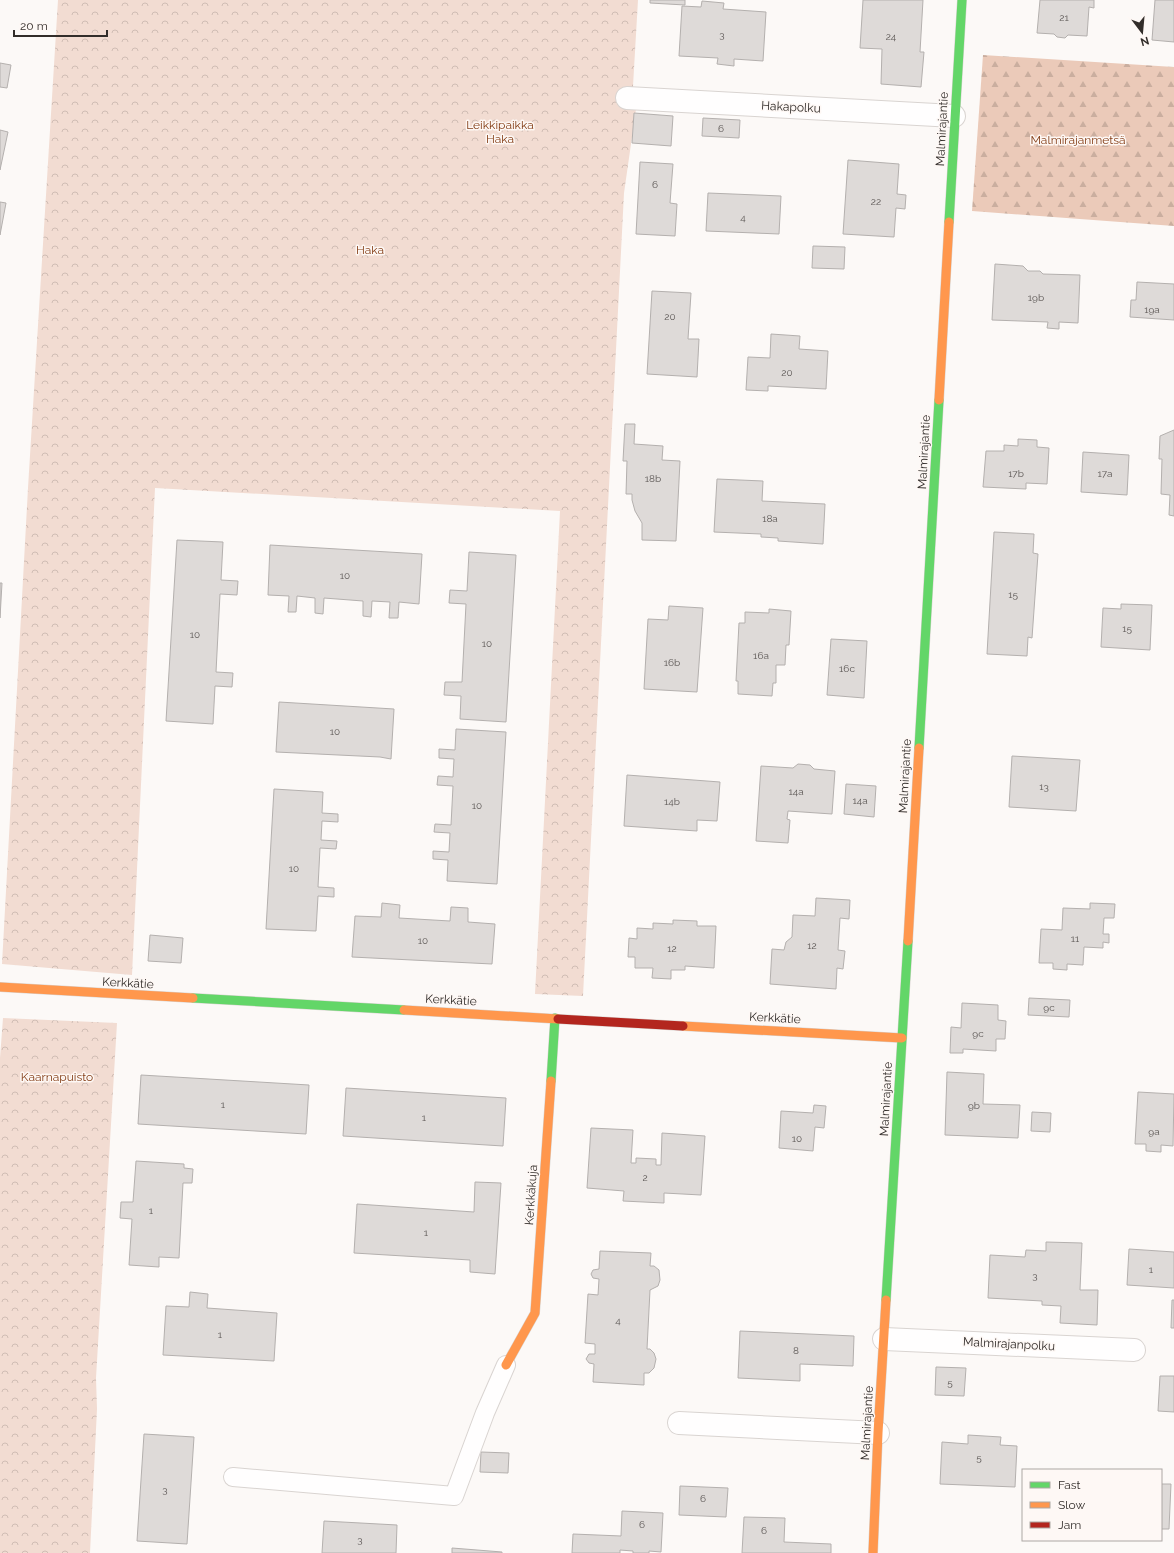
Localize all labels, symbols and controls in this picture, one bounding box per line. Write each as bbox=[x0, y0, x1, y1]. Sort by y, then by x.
scale bar bbox=[14, 12, 107, 38]
house number: 21 bbox=[1059, 12, 1069, 23]
north arrow bbox=[1122, 12, 1162, 52]
text: 20 m bbox=[20, 19, 48, 33]
house number: 3 bbox=[719, 29, 725, 40]
house number: 24 bbox=[886, 31, 897, 42]
text: N bbox=[1139, 34, 1150, 49]
street label: Malmirajantie bbox=[933, 91, 951, 167]
street label: Hakapolku bbox=[761, 98, 821, 116]
park label: Leikkipaikka Haka bbox=[466, 118, 534, 146]
house number: 6 bbox=[718, 123, 724, 134]
park label: Malmirajanmetsä bbox=[1030, 133, 1126, 147]
house number: 6 bbox=[652, 179, 658, 190]
house number: 22 bbox=[871, 196, 881, 207]
house number: 4 bbox=[740, 212, 746, 223]
park label: Haka bbox=[356, 243, 384, 257]
house number: 19b bbox=[1028, 292, 1044, 303]
house number: 19a bbox=[1144, 304, 1160, 315]
house number: 20 bbox=[664, 311, 676, 322]
house number: 20 bbox=[781, 367, 793, 378]
street label: Malmirajantie bbox=[915, 414, 933, 490]
house number: 17b bbox=[1008, 468, 1024, 479]
house number: 17a bbox=[1097, 468, 1113, 479]
house number: 18b bbox=[645, 473, 661, 484]
house number: 18a bbox=[762, 513, 778, 524]
house number: 10 bbox=[340, 570, 350, 581]
house number: 15 bbox=[1008, 589, 1018, 600]
house number: 15 bbox=[1122, 623, 1132, 634]
house number: 10 bbox=[190, 629, 200, 640]
house number: 10 bbox=[482, 638, 492, 649]
house number: 16a bbox=[753, 650, 769, 661]
house number: 16b bbox=[664, 657, 680, 668]
house number: 16c bbox=[839, 663, 855, 674]
house number: 10 bbox=[330, 726, 340, 737]
street label: Malmirajantie bbox=[896, 738, 914, 814]
house number: 13 bbox=[1039, 781, 1049, 792]
house number: 14a bbox=[788, 786, 804, 797]
house number: 14a bbox=[852, 795, 868, 806]
house number: 14b bbox=[664, 796, 680, 807]
house number: 10 bbox=[472, 800, 482, 811]
house number: 10 bbox=[289, 863, 299, 874]
house number: 11 bbox=[1071, 933, 1080, 944]
house number: 10 bbox=[418, 935, 428, 946]
house number: 12 bbox=[807, 940, 817, 951]
house number: 12 bbox=[667, 943, 677, 954]
street label: Kerkkätie bbox=[102, 975, 154, 991]
street label: Kerkkätie bbox=[425, 992, 477, 1008]
house number: 9c bbox=[1043, 1002, 1055, 1013]
street label: Kerkkätie bbox=[749, 1010, 801, 1026]
house number: 9c bbox=[972, 1028, 984, 1039]
street label: Malmirajantie bbox=[877, 1061, 895, 1137]
park label: Kaarnapuisto bbox=[21, 1070, 93, 1084]
house number: 1 bbox=[221, 1099, 226, 1110]
house number: 9b bbox=[968, 1100, 980, 1111]
house number: 1 bbox=[422, 1112, 427, 1123]
house number: 9a bbox=[1148, 1126, 1160, 1137]
house number: 10 bbox=[792, 1133, 802, 1144]
street label: Kerkkäkuja bbox=[522, 1164, 540, 1226]
house number: 2 bbox=[642, 1172, 648, 1183]
house number: 1 bbox=[149, 1205, 154, 1216]
house number: 1 bbox=[424, 1227, 429, 1238]
house number: 1 bbox=[1149, 1264, 1154, 1275]
house number: 3 bbox=[1032, 1270, 1038, 1281]
house number: 4 bbox=[615, 1315, 621, 1326]
house number: 1 bbox=[218, 1329, 223, 1340]
street label: Malmirajanpolku bbox=[963, 1335, 1055, 1353]
house number: 8 bbox=[793, 1345, 799, 1356]
house number: 5 bbox=[947, 1377, 953, 1388]
street label: Malmirajantie bbox=[858, 1385, 876, 1461]
house number: 5 bbox=[976, 1452, 982, 1463]
legend bbox=[1022, 1469, 1162, 1541]
text: Fast bbox=[1058, 1478, 1081, 1492]
house number: 3 bbox=[162, 1484, 168, 1495]
house number: 6 bbox=[700, 1493, 706, 1504]
text: Slow bbox=[1058, 1498, 1085, 1512]
text: Jam bbox=[1058, 1518, 1081, 1532]
house number: 6 bbox=[639, 1519, 645, 1530]
house number: 6 bbox=[761, 1525, 767, 1536]
house number: 3 bbox=[357, 1534, 363, 1545]

